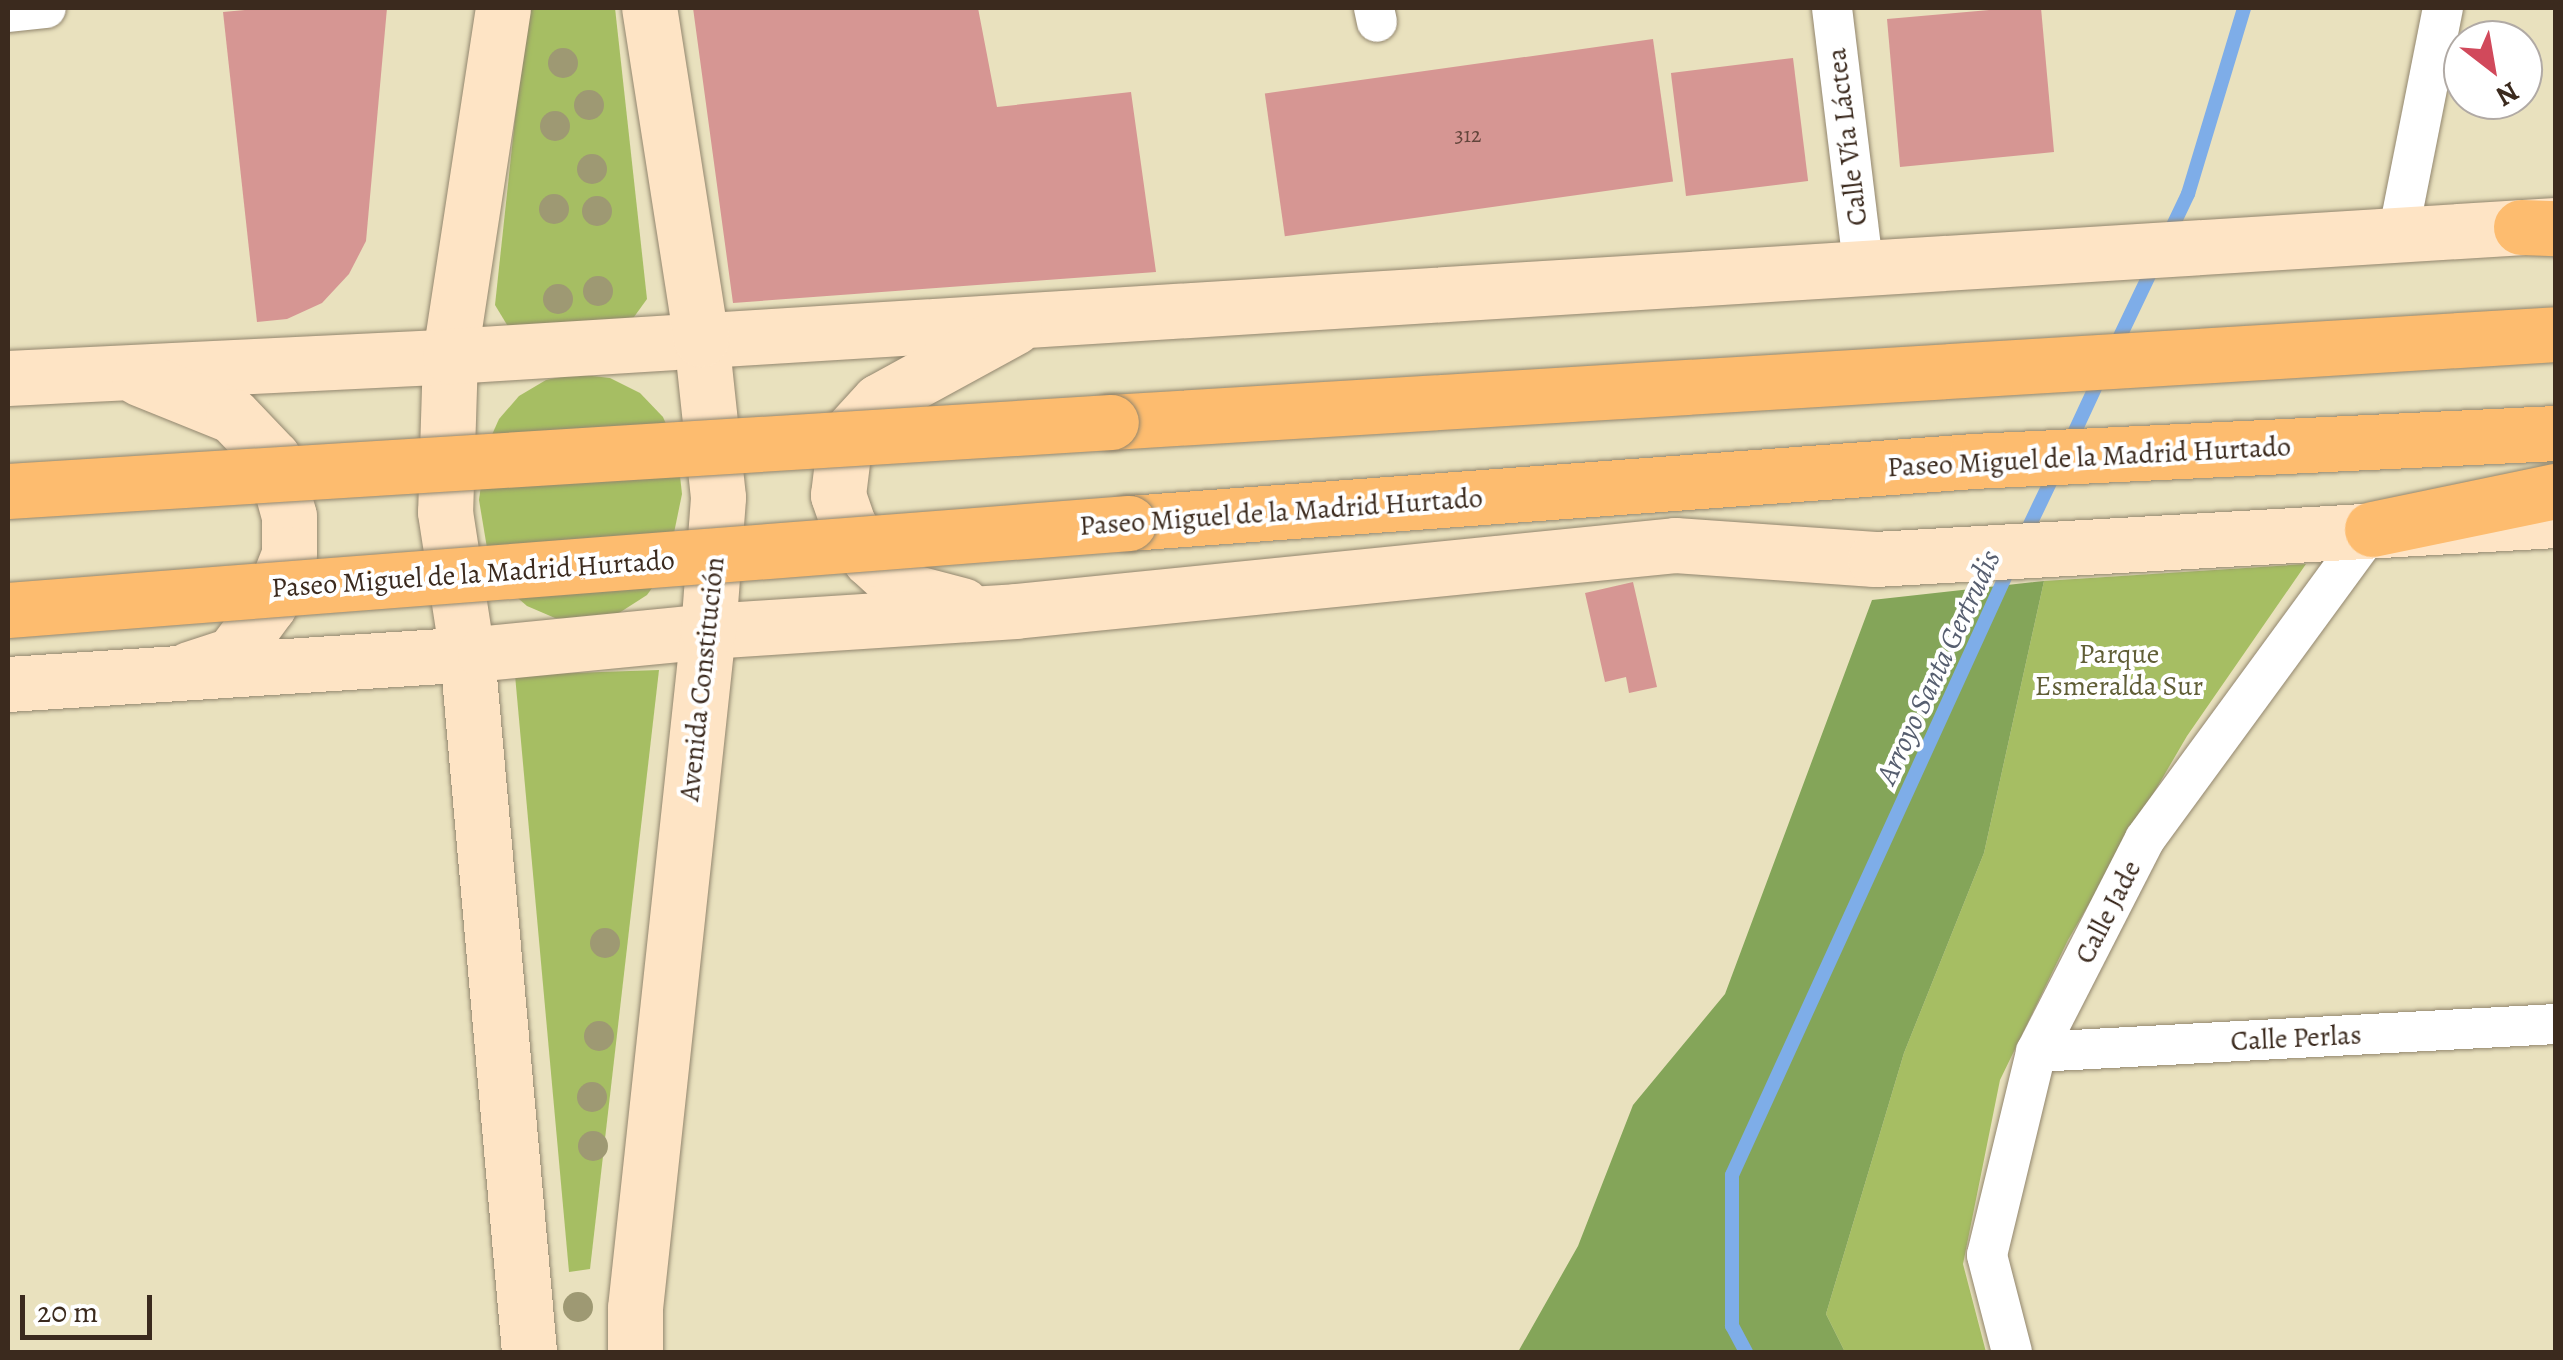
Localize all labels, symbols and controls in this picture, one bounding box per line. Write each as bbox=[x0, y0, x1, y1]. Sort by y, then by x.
north arrow bbox=[2443, 20, 2543, 120]
street label: Calle Vía Láctea bbox=[1819, 46, 1875, 228]
text: N bbox=[2489, 72, 2526, 116]
house number: 312 bbox=[1454, 123, 1482, 149]
street label: Paseo Miguel de la Madrid Hurtado bbox=[1886, 430, 2292, 484]
street label: Paseo Miguel de la Madrid Hurtado bbox=[1078, 481, 1484, 543]
street label: Paseo Miguel de la Madrid Hurtado bbox=[270, 543, 676, 605]
water label: Arroyo Santa Gertrudis bbox=[1868, 544, 2008, 790]
street label: Avenida Constitución bbox=[672, 555, 732, 803]
park label: Parque Esmeralda Sur bbox=[2035, 637, 2203, 703]
street label: Calle Jade bbox=[2068, 855, 2148, 969]
street label: Calle Perlas bbox=[2230, 1018, 2362, 1058]
scale bar bbox=[25, 1275, 158, 1337]
text: 20 m bbox=[37, 1292, 98, 1332]

